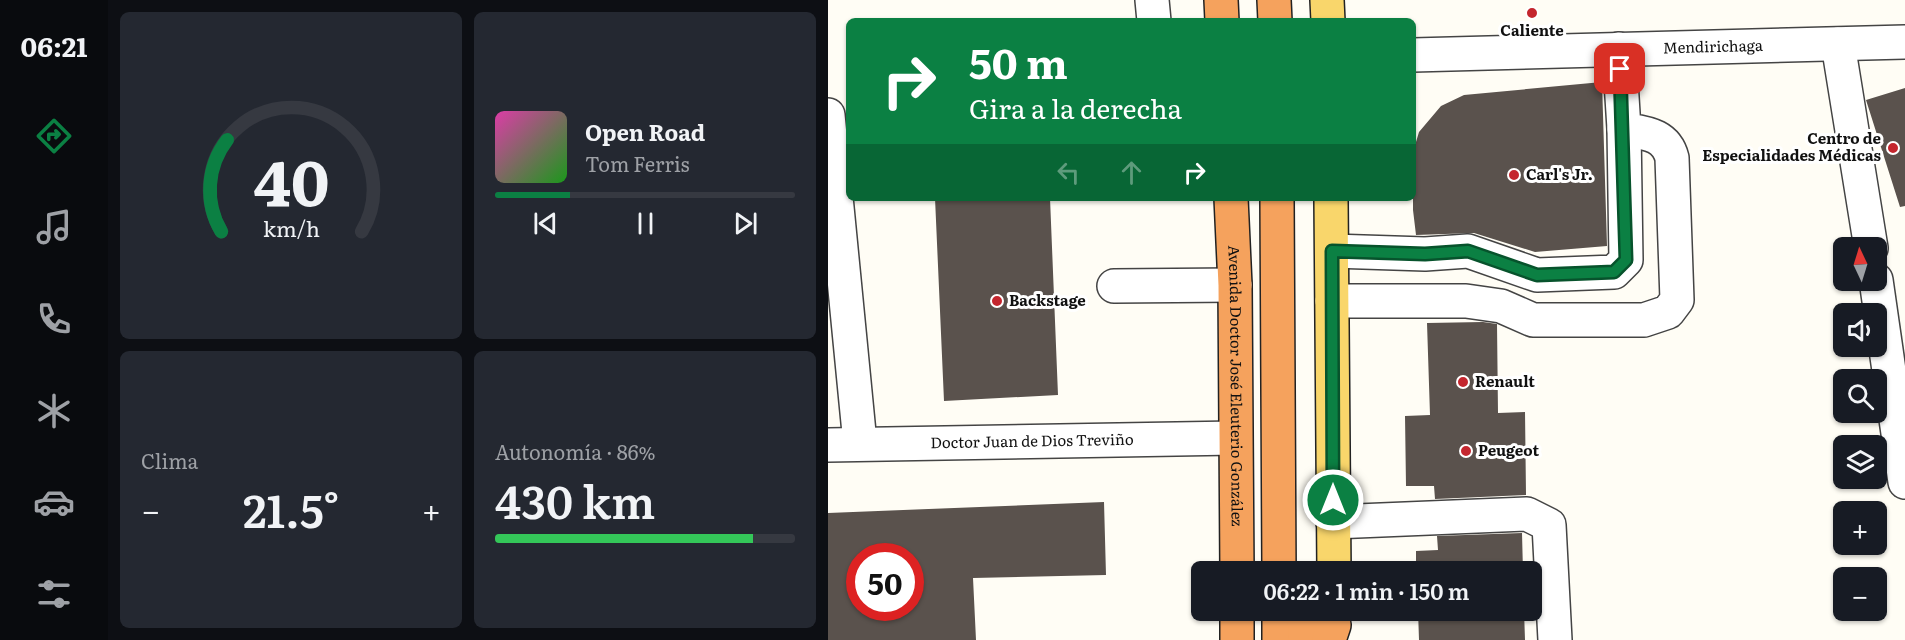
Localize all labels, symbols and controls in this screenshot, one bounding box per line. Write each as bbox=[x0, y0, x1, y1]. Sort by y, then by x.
marker: Caliente bbox=[1525, 6, 1539, 20]
place label: Caliente bbox=[1500, 18, 1564, 41]
text: 06:21 bbox=[21, 25, 87, 65]
text: 50 m bbox=[969, 30, 1068, 92]
street label: Mendirichaga bbox=[1662, 33, 1764, 58]
icon: right bbox=[870, 42, 948, 120]
pin bbox=[1594, 43, 1645, 94]
icon: arrive bbox=[1603, 52, 1636, 85]
text: Gira a la derecha bbox=[969, 87, 1182, 127]
icon: directions bbox=[33, 115, 75, 157]
text: Open Road bbox=[585, 115, 705, 148]
place label: Centro de Especialidades Médicas bbox=[1702, 126, 1882, 166]
text: 40 bbox=[253, 134, 329, 226]
marker: Centro de Especialidades Médicas bbox=[1886, 141, 1900, 155]
text: Tom Ferris bbox=[585, 148, 690, 178]
icon: left bbox=[1052, 156, 1085, 189]
icon: ahead bbox=[1115, 156, 1148, 189]
icon: right bbox=[1178, 156, 1211, 189]
place label: Carl's Jr. bbox=[1526, 162, 1593, 185]
marker: Carl's Jr. bbox=[1507, 168, 1521, 182]
icon: music bbox=[33, 206, 75, 248]
icon: previous bbox=[529, 207, 562, 240]
icon: pause bbox=[629, 207, 662, 240]
icon: next bbox=[729, 207, 762, 240]
text: km/h bbox=[262, 213, 320, 245]
north arrow bbox=[1833, 237, 1887, 291]
map controls bbox=[1833, 237, 1887, 621]
street label: Avenida Doctor José Eleuterio González bbox=[1223, 245, 1250, 527]
place label: Backstage bbox=[1009, 288, 1086, 311]
marker: Backstage bbox=[990, 294, 1004, 308]
icon: phone bbox=[33, 298, 75, 340]
button: sound bbox=[1833, 303, 1887, 357]
place label: Renault bbox=[1475, 369, 1535, 392]
button: search bbox=[1833, 369, 1887, 423]
marker: Renault bbox=[1456, 375, 1470, 389]
icon: climate bbox=[33, 390, 75, 432]
street label: Doctor Juan de Dios Treviño bbox=[930, 427, 1134, 453]
button: layers bbox=[1833, 435, 1887, 489]
text: Autonomía · 86% bbox=[495, 436, 655, 466]
place label: Peugeot bbox=[1478, 438, 1539, 461]
marker: Peugeot bbox=[1459, 444, 1473, 458]
text: Clima bbox=[141, 445, 198, 475]
text: 430 km bbox=[495, 466, 655, 533]
position arrow bbox=[1301, 468, 1365, 532]
text: 21.5° bbox=[243, 475, 339, 542]
icon: car bbox=[33, 481, 75, 523]
text: − bbox=[141, 484, 160, 533]
text: + bbox=[422, 484, 441, 533]
button: + bbox=[1833, 501, 1887, 555]
speed limit sign: 50 bbox=[846, 543, 924, 621]
button: − bbox=[1833, 567, 1887, 621]
icon: filters bbox=[33, 573, 75, 615]
text: 06:22 · 1 min · 150 m bbox=[1264, 574, 1469, 607]

